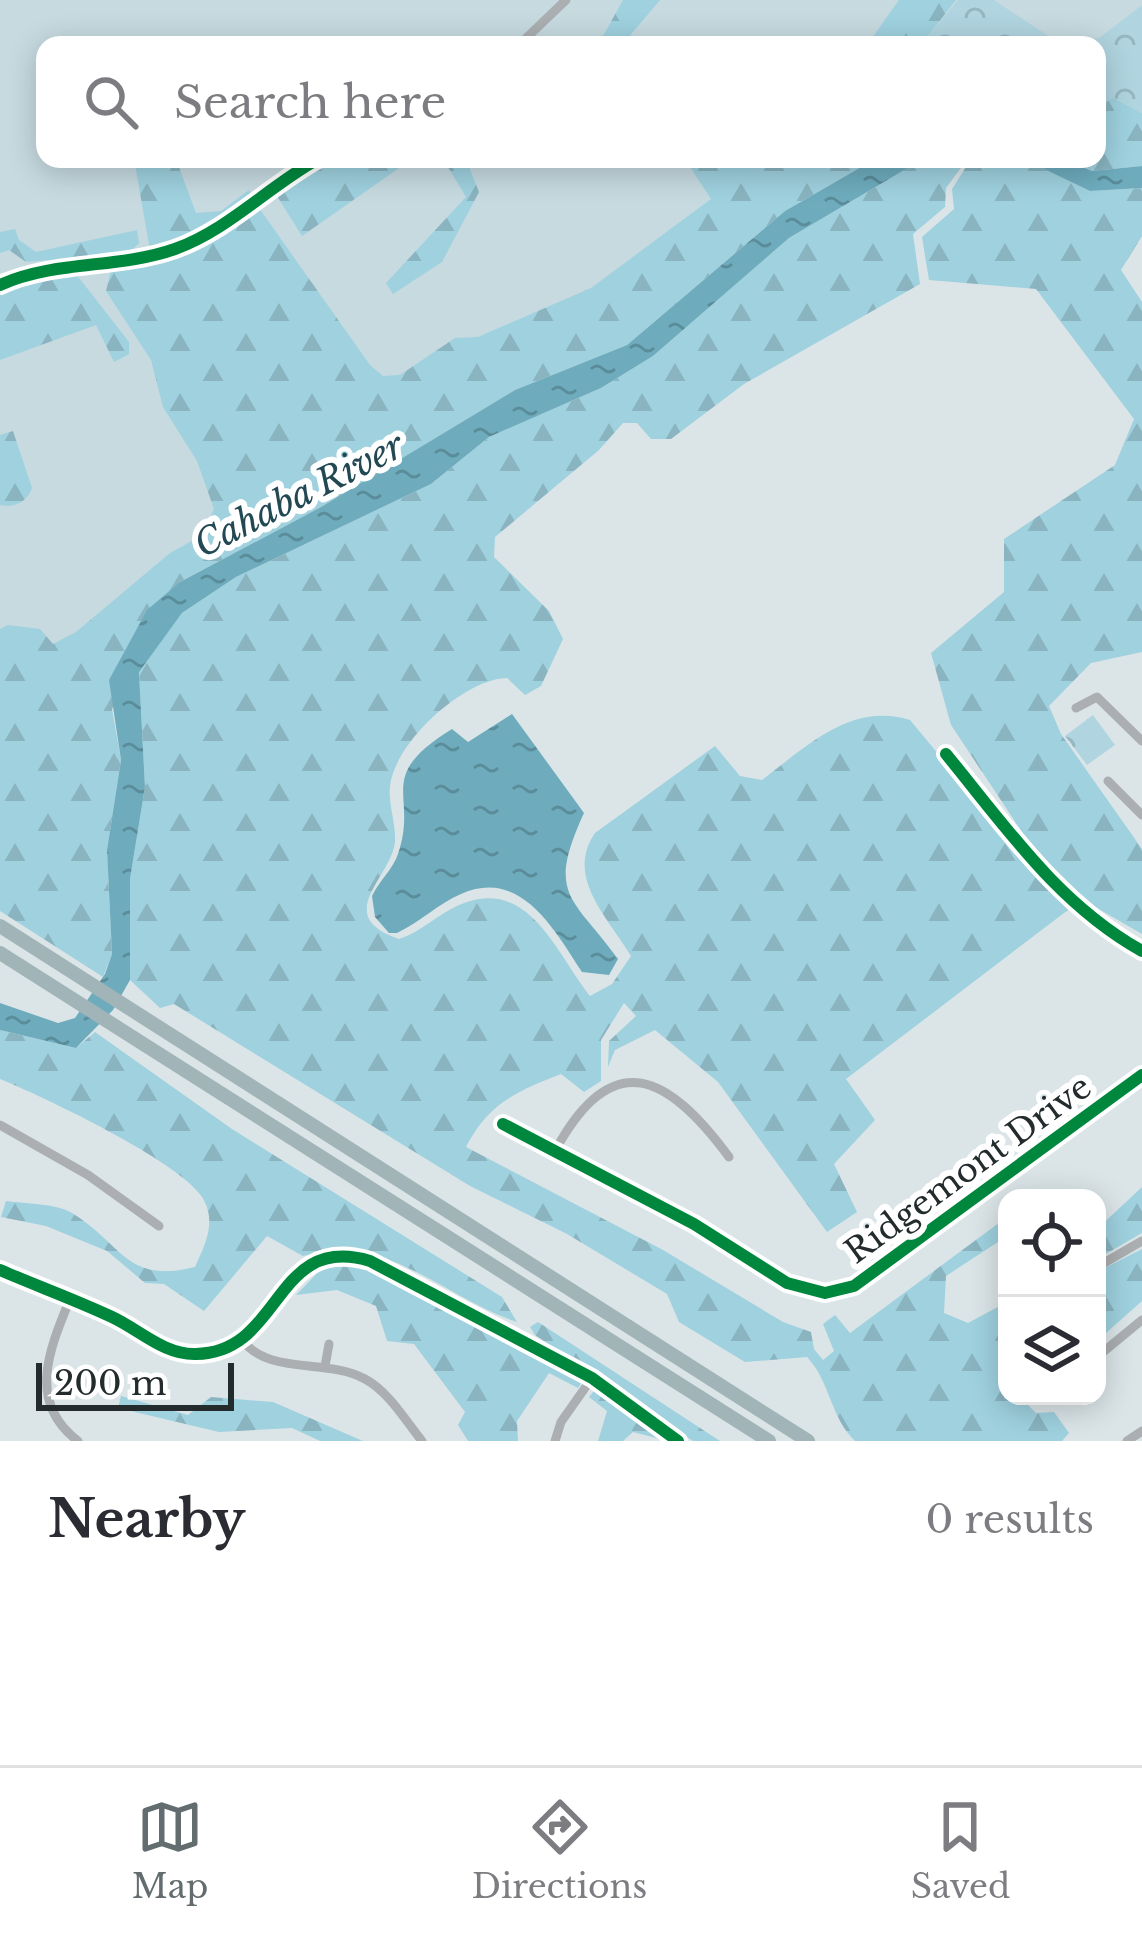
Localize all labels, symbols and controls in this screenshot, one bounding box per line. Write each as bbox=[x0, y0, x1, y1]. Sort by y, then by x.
search box bbox=[36, 36, 1106, 168]
icon: search bbox=[78, 69, 144, 135]
text: Search here bbox=[174, 74, 446, 130]
water label: Cahaba River bbox=[187, 422, 413, 567]
street label: Ridgemont Drive bbox=[837, 1066, 1099, 1272]
map controls bbox=[998, 1189, 1106, 1405]
button: locate bbox=[998, 1189, 1106, 1297]
button: layers bbox=[998, 1297, 1106, 1405]
scale bar bbox=[36, 1357, 234, 1410]
text: 200 m bbox=[54, 1363, 166, 1404]
text: Nearby bbox=[48, 1488, 245, 1551]
text: 0 results bbox=[925, 1495, 1094, 1544]
tab: Map bbox=[132, 1794, 208, 1907]
tab: Directions bbox=[472, 1794, 647, 1907]
tab: Saved bbox=[911, 1794, 1010, 1907]

